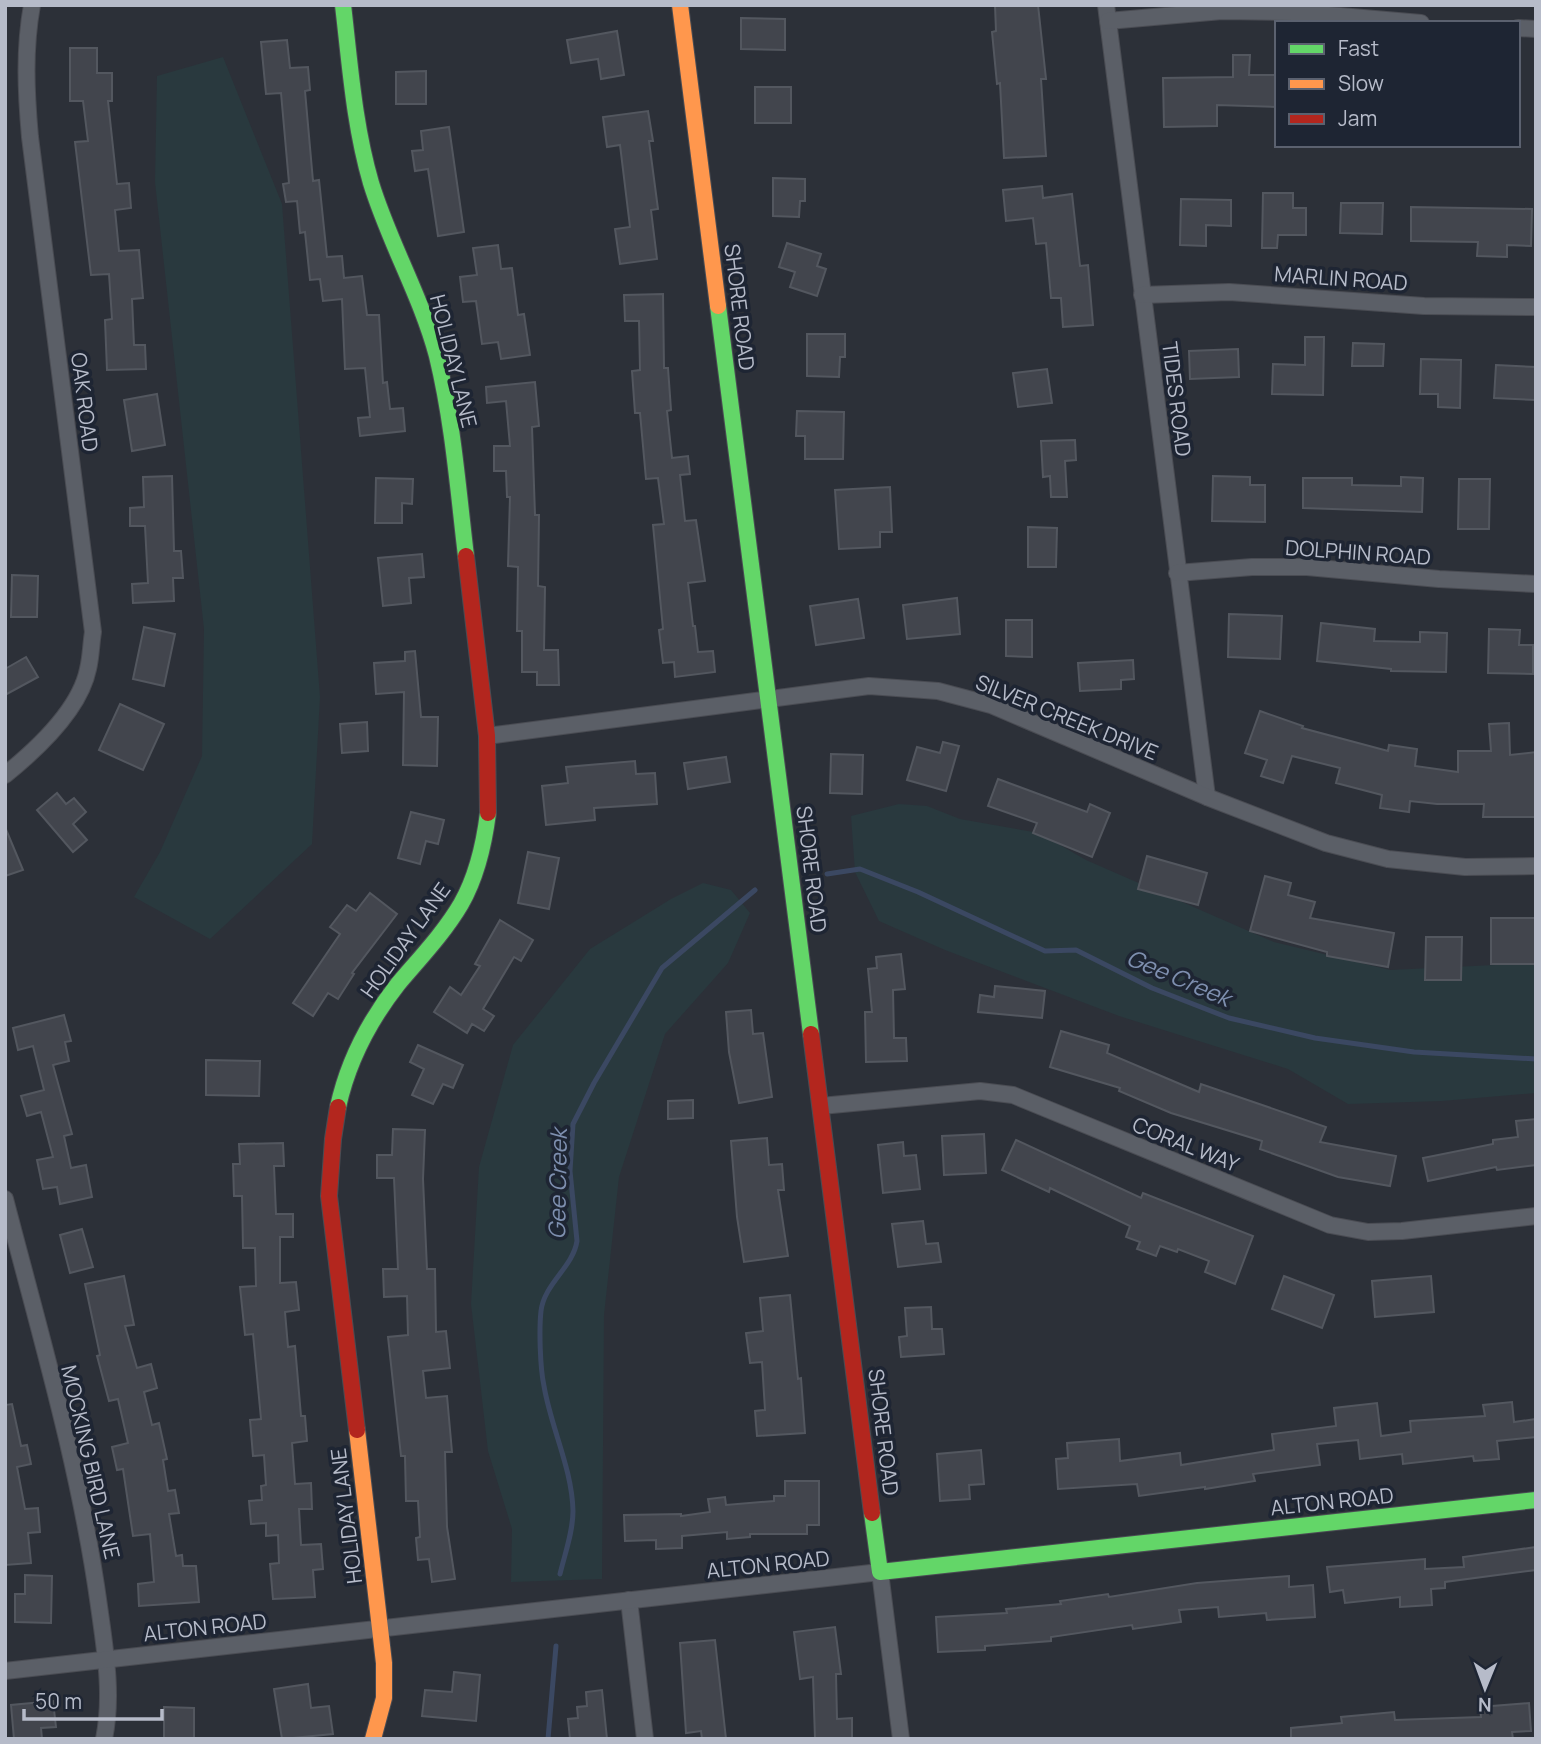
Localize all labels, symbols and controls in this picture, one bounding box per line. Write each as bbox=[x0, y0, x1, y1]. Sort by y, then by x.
legend bbox=[1275, 21, 1520, 147]
text: Fast bbox=[1338, 34, 1379, 62]
text: Slow bbox=[1338, 69, 1384, 97]
text: Jam bbox=[1338, 104, 1377, 132]
street label: SHORE ROAD bbox=[718, 242, 762, 372]
street label: MARLIN ROAD bbox=[1273, 259, 1409, 297]
street label: HOLIDAY LANE bbox=[424, 291, 484, 431]
street label: TIDES ROAD bbox=[1156, 340, 1198, 458]
street label: OAK ROAD bbox=[65, 351, 105, 453]
street label: DOLPHIN ROAD bbox=[1284, 533, 1432, 571]
street label: SILVER CREEK DRIVE bbox=[972, 668, 1162, 766]
street label: SHORE ROAD bbox=[790, 804, 834, 934]
street label: HOLIDAY LANE bbox=[354, 877, 456, 1003]
water label: Gee Creek bbox=[1122, 941, 1239, 1015]
street label: CORAL WAY bbox=[1129, 1110, 1244, 1178]
water label: Gee Creek bbox=[540, 1125, 574, 1240]
street label: MOCKING BIRD LANE bbox=[55, 1362, 127, 1562]
street label: SHORE ROAD bbox=[862, 1367, 906, 1497]
street label: HOLIDAY LANE bbox=[324, 1447, 368, 1585]
street label: ALTON ROAD bbox=[1269, 1481, 1395, 1521]
street label: ALTON ROAD bbox=[705, 1544, 831, 1584]
street label: ALTON ROAD bbox=[142, 1607, 268, 1647]
north arrow bbox=[1450, 1653, 1520, 1723]
scale bar bbox=[24, 1678, 163, 1722]
text: 50 m bbox=[35, 1687, 82, 1715]
text: N bbox=[1478, 1692, 1492, 1718]

